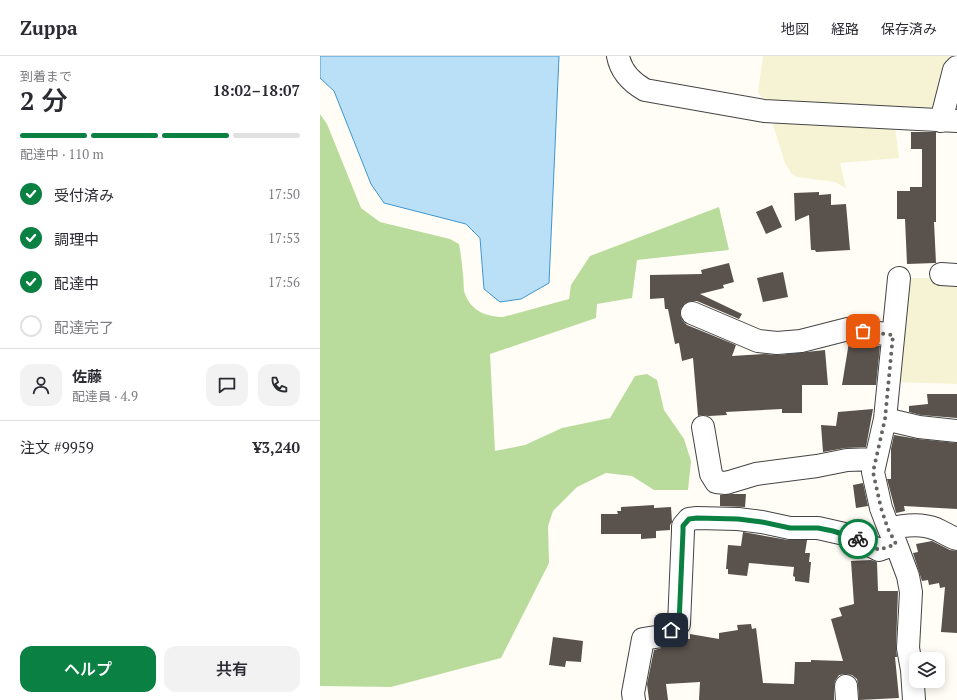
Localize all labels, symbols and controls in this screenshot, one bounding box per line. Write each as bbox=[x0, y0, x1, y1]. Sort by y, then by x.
text: Zuppa bbox=[20, 15, 78, 40]
text: 地図 bbox=[781, 19, 809, 38]
text: 経路 bbox=[831, 19, 859, 38]
text: 保存済み bbox=[881, 19, 937, 38]
text: 到着まで bbox=[20, 67, 72, 85]
text: 18:02–18:07 bbox=[213, 80, 300, 100]
text: 2 分 bbox=[20, 83, 68, 117]
text: 配達中 · 110 m bbox=[20, 145, 104, 163]
icon: check bbox=[20, 183, 42, 205]
text: 受付済み bbox=[54, 185, 114, 205]
text: 17:50 bbox=[268, 185, 300, 203]
icon: check bbox=[20, 227, 42, 249]
text: 調理中 bbox=[54, 229, 99, 249]
text: 17:53 bbox=[268, 229, 300, 247]
icon: check bbox=[20, 271, 42, 293]
text: 配達中 bbox=[54, 273, 99, 293]
text: 17:56 bbox=[268, 273, 300, 291]
pin bbox=[846, 314, 880, 348]
text: 配達完了 bbox=[54, 317, 114, 337]
icon: bag bbox=[852, 320, 874, 342]
button: person bbox=[20, 364, 62, 406]
button: chat bbox=[206, 364, 248, 406]
button: phone bbox=[258, 364, 300, 406]
text: 佐藤 bbox=[72, 366, 102, 386]
text: 配達員 · 4.9 bbox=[72, 387, 138, 405]
text: 注文 #9959 bbox=[20, 437, 94, 457]
text: ¥3,240 bbox=[253, 437, 300, 457]
courier bbox=[838, 519, 878, 559]
icon: bike bbox=[847, 528, 869, 550]
pin bbox=[654, 613, 688, 647]
icon: home bbox=[660, 619, 682, 641]
button: ヘルプ bbox=[20, 646, 156, 692]
button: 共有 bbox=[164, 646, 300, 692]
map controls bbox=[909, 652, 945, 688]
button: layers bbox=[909, 652, 945, 688]

